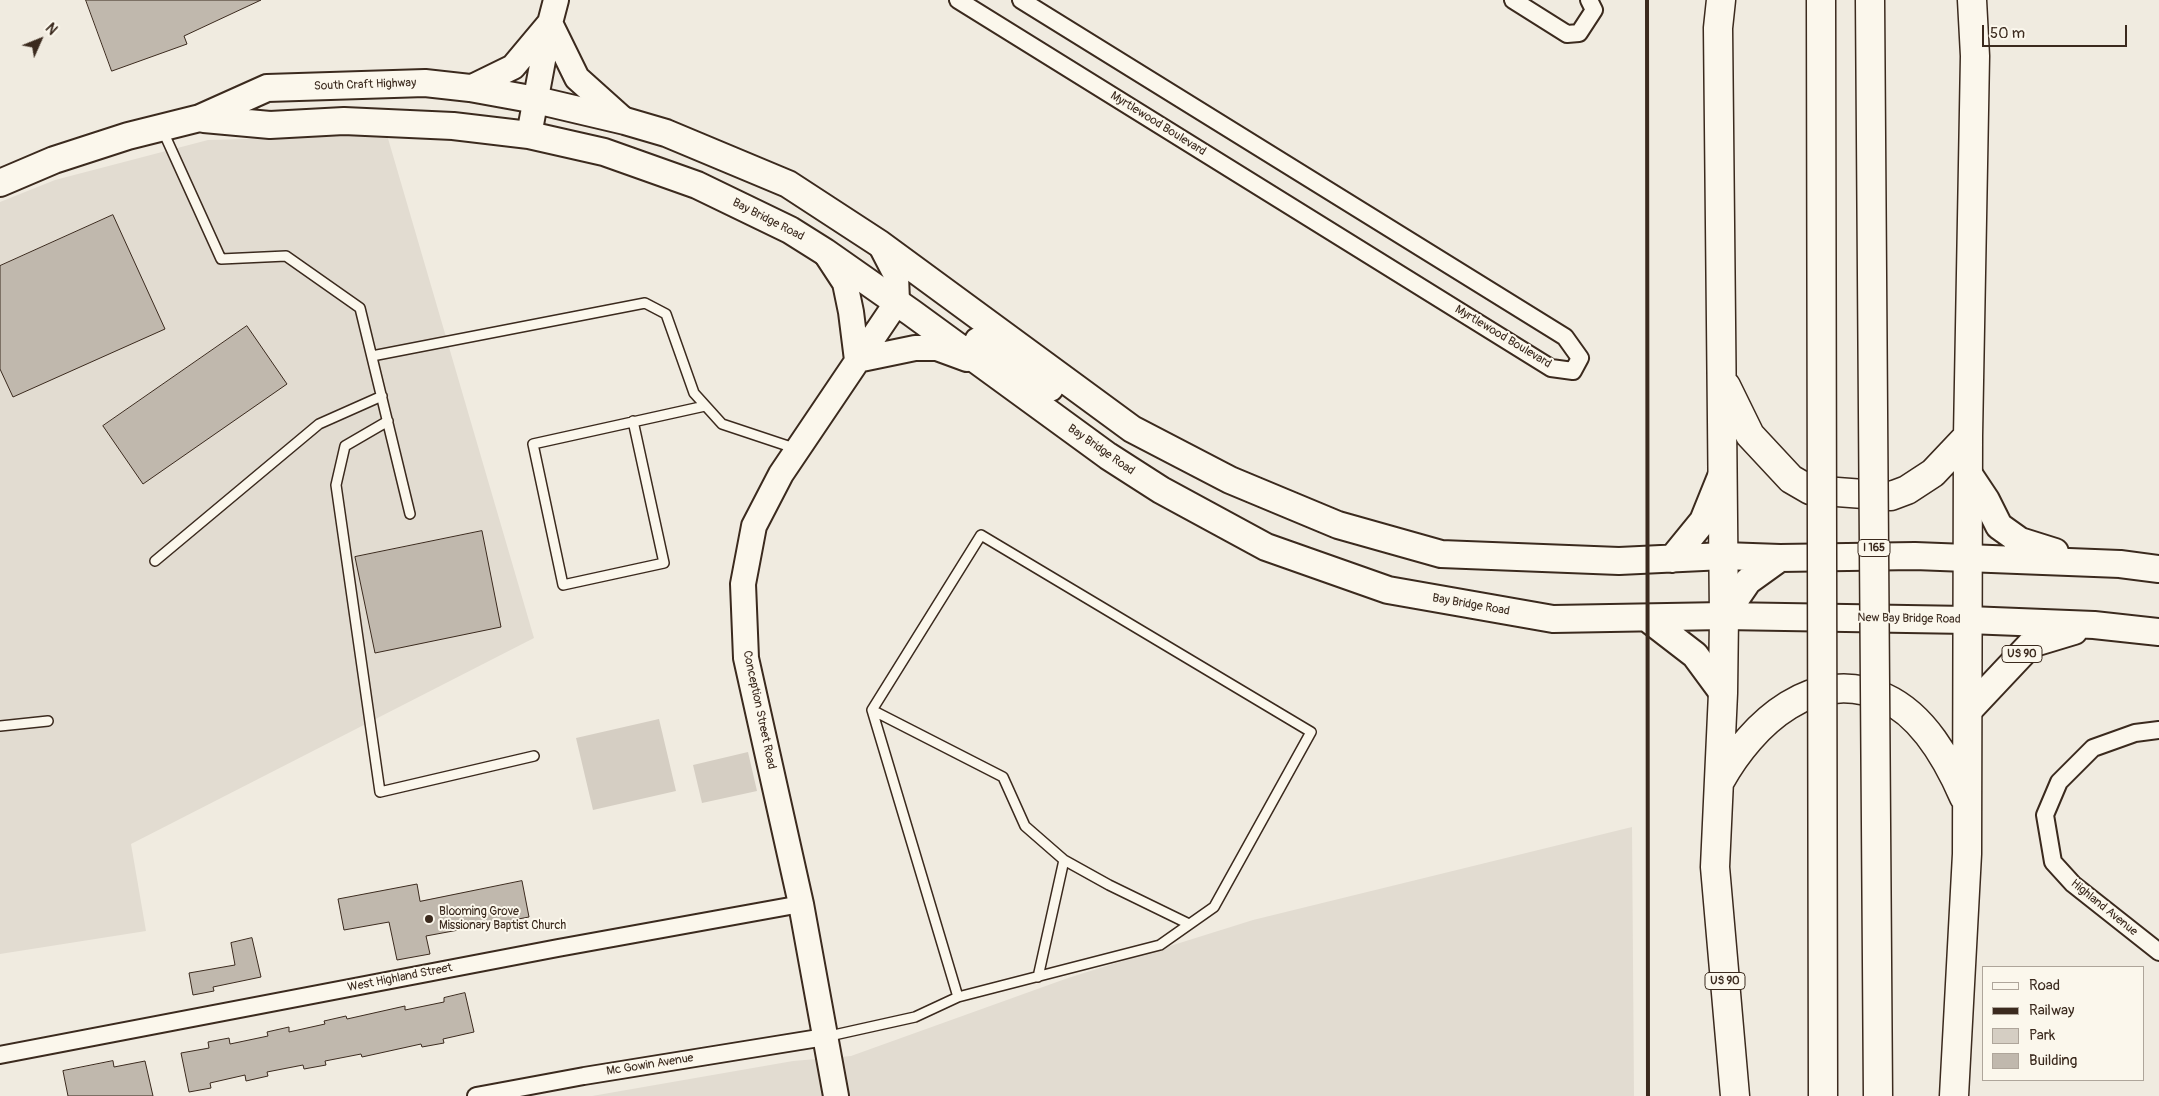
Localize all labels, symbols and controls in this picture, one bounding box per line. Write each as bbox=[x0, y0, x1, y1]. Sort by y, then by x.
north arrow bbox=[15, 15, 65, 65]
scale bar bbox=[1984, 15, 2129, 47]
text: N bbox=[42, 20, 61, 39]
text: 50 m bbox=[1990, 24, 2025, 43]
street label: South Craft Highway bbox=[314, 76, 416, 94]
street label: Myrtlewood Boulevard bbox=[1108, 89, 1208, 159]
street label: Bay Bridge Road bbox=[730, 196, 806, 244]
street label: Myrtlewood Boulevard bbox=[1452, 302, 1554, 372]
street label: Bay Bridge Road bbox=[1065, 422, 1137, 478]
road number: I 165 bbox=[1858, 540, 1890, 556]
street label: Bay Bridge Road bbox=[1431, 591, 1511, 619]
street label: New Bay Bridge Road bbox=[1857, 611, 1961, 627]
road number: US 90 bbox=[2002, 646, 2042, 662]
street label: Conception Street Road bbox=[739, 649, 779, 771]
street label: Highland Avenue bbox=[2068, 877, 2140, 939]
place label: Blooming Grove Missionary Baptist Church bbox=[439, 905, 566, 933]
marker: Blooming Grove Missionary Baptist Church bbox=[423, 913, 435, 925]
street label: West Highland Street bbox=[346, 961, 454, 995]
legend bbox=[1982, 966, 2144, 1081]
road number: US 90 bbox=[1705, 972, 1745, 989]
text: Road bbox=[2029, 976, 2060, 995]
text: Railway bbox=[2029, 1001, 2074, 1020]
text: Park bbox=[2029, 1026, 2055, 1045]
street label: Mc Gowin Avenue bbox=[605, 1051, 695, 1079]
text: Building bbox=[2029, 1051, 2077, 1070]

